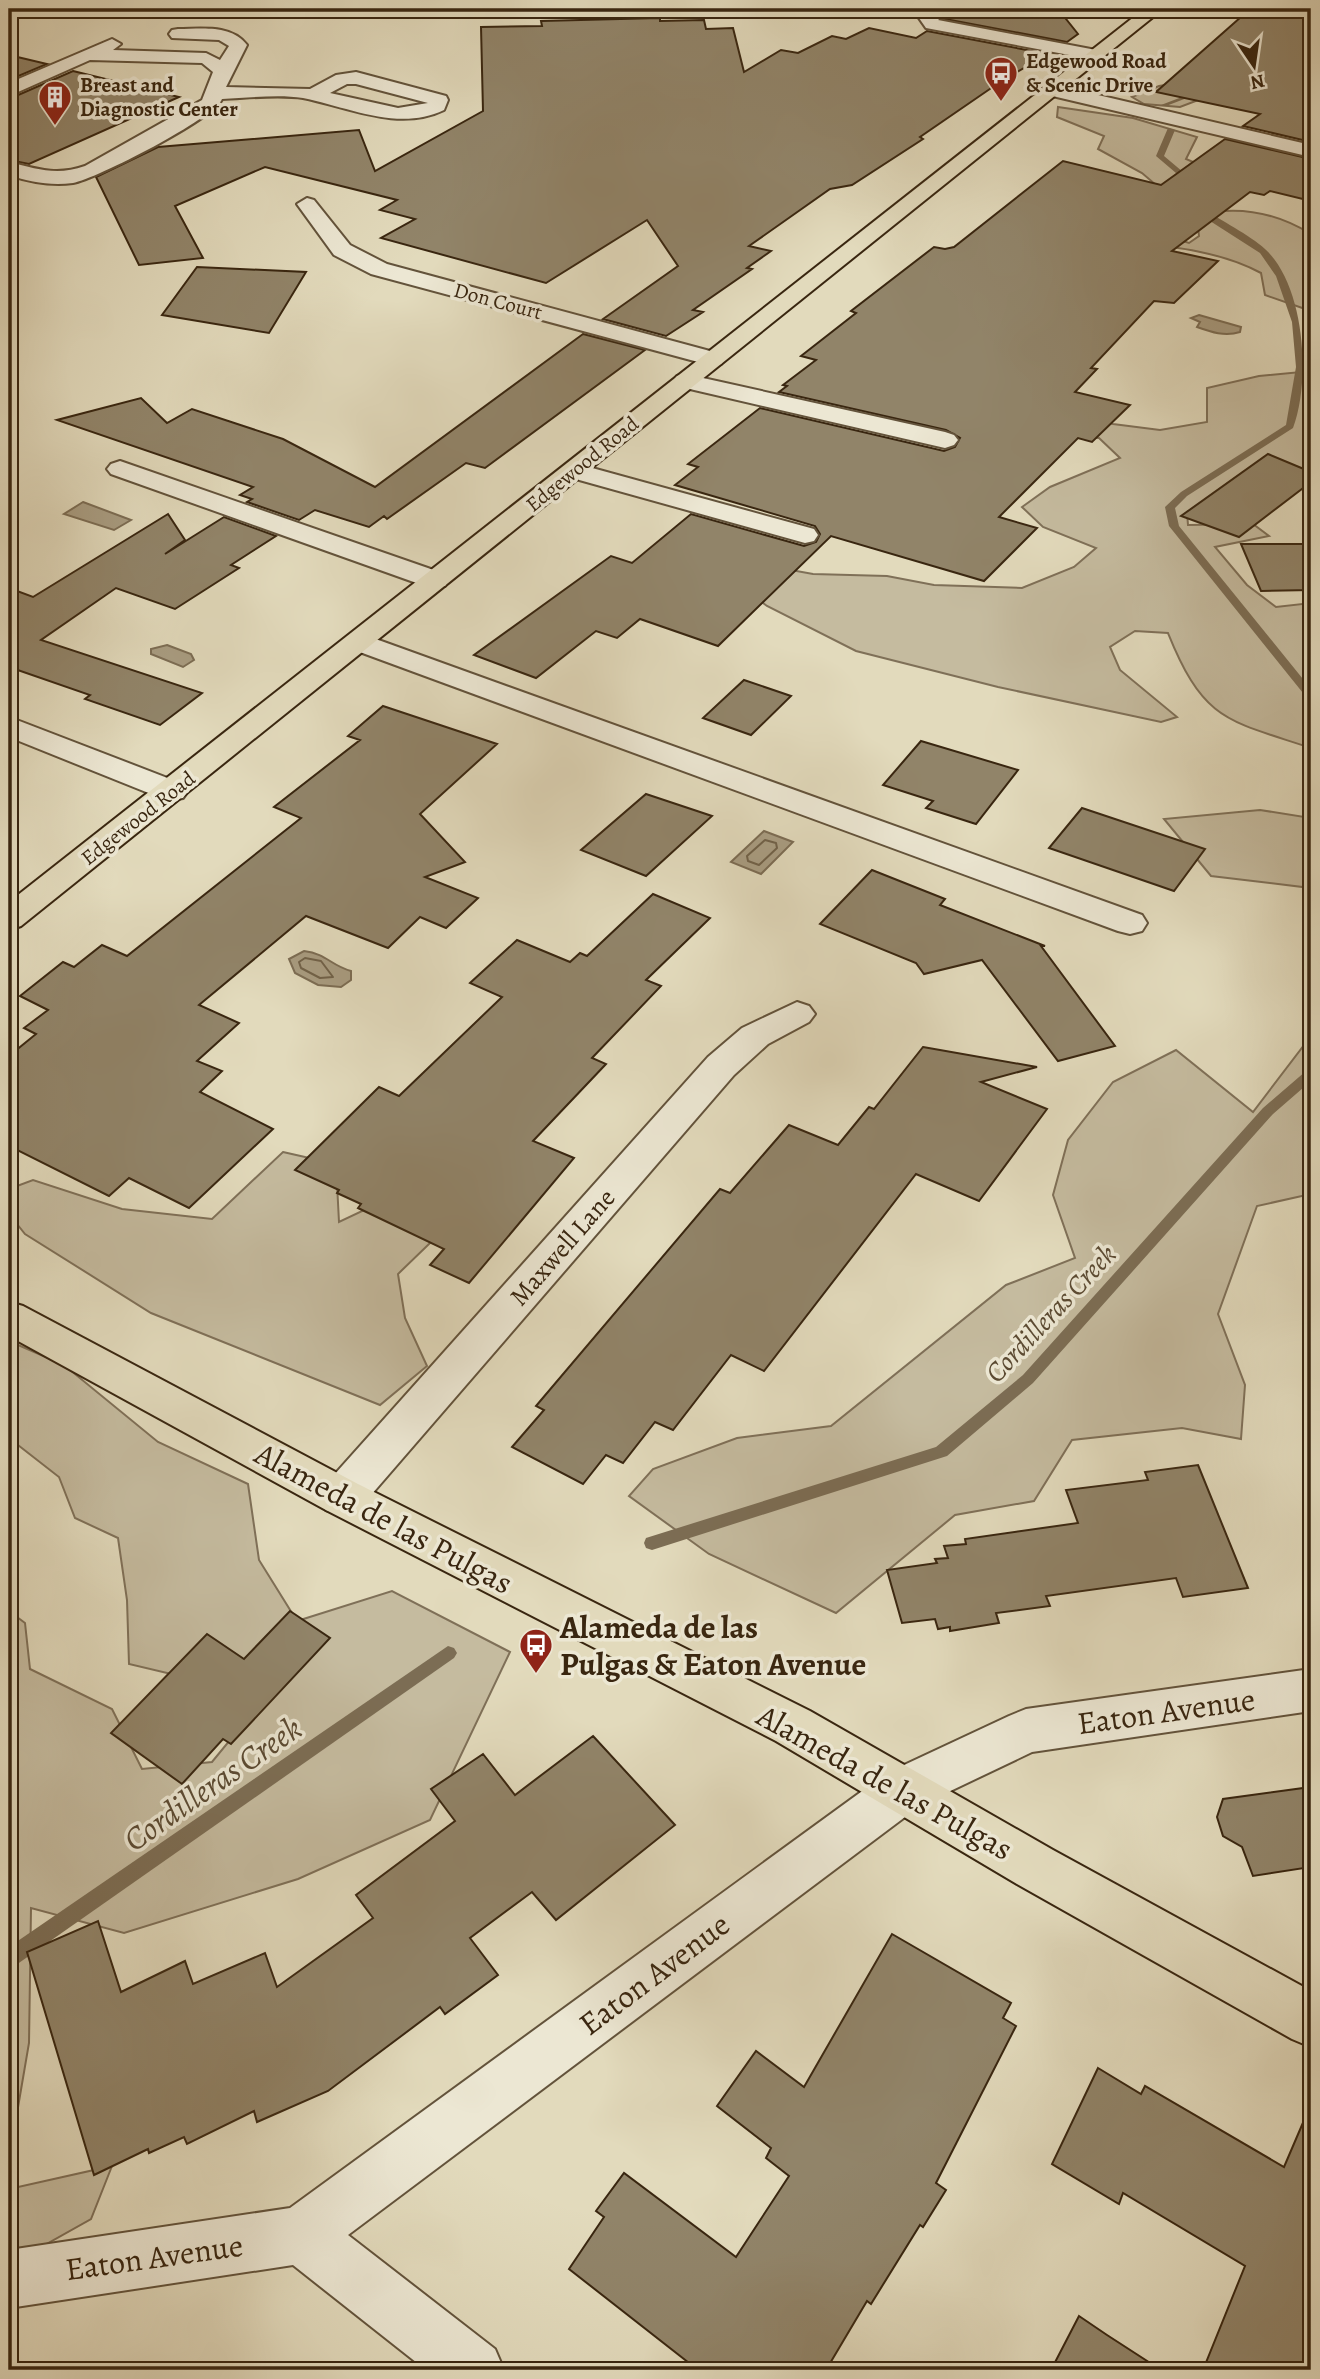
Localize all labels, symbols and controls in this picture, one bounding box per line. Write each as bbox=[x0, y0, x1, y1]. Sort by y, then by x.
north arrow bbox=[1218, 32, 1288, 102]
place label: Edgewood Road & Scenic Drive bbox=[1026, 47, 1167, 99]
bus stop icon: Edgewood Road & Scenic Drive bbox=[982, 54, 1020, 103]
text: N bbox=[1248, 67, 1267, 96]
place label: Breast and Diagnostic Center bbox=[80, 71, 238, 123]
building icon: Breast and Diagnostic Center bbox=[36, 78, 74, 127]
street label: Don Court bbox=[451, 276, 545, 326]
street label: Edgewood Road bbox=[520, 409, 645, 518]
street label: Edgewood Road bbox=[75, 764, 201, 871]
street label: Maxwell Lane bbox=[502, 1181, 623, 1313]
water label: Cordilleras Creek bbox=[977, 1236, 1125, 1391]
street label: Alameda de las Pulgas bbox=[246, 1431, 521, 1605]
place label: Alameda de las Pulgas & Eaton Avenue bbox=[559, 1605, 866, 1686]
bus stop icon: Alameda de las Pulgas & Eaton Avenue bbox=[517, 1626, 555, 1675]
street label: Eaton Avenue bbox=[1074, 1677, 1258, 1745]
street label: Alameda de las Pulgas bbox=[748, 1693, 1021, 1871]
water label: Cordilleras Creek bbox=[114, 1705, 310, 1861]
street label: Eaton Avenue bbox=[569, 1903, 739, 2045]
street label: Eaton Avenue bbox=[62, 2223, 246, 2291]

